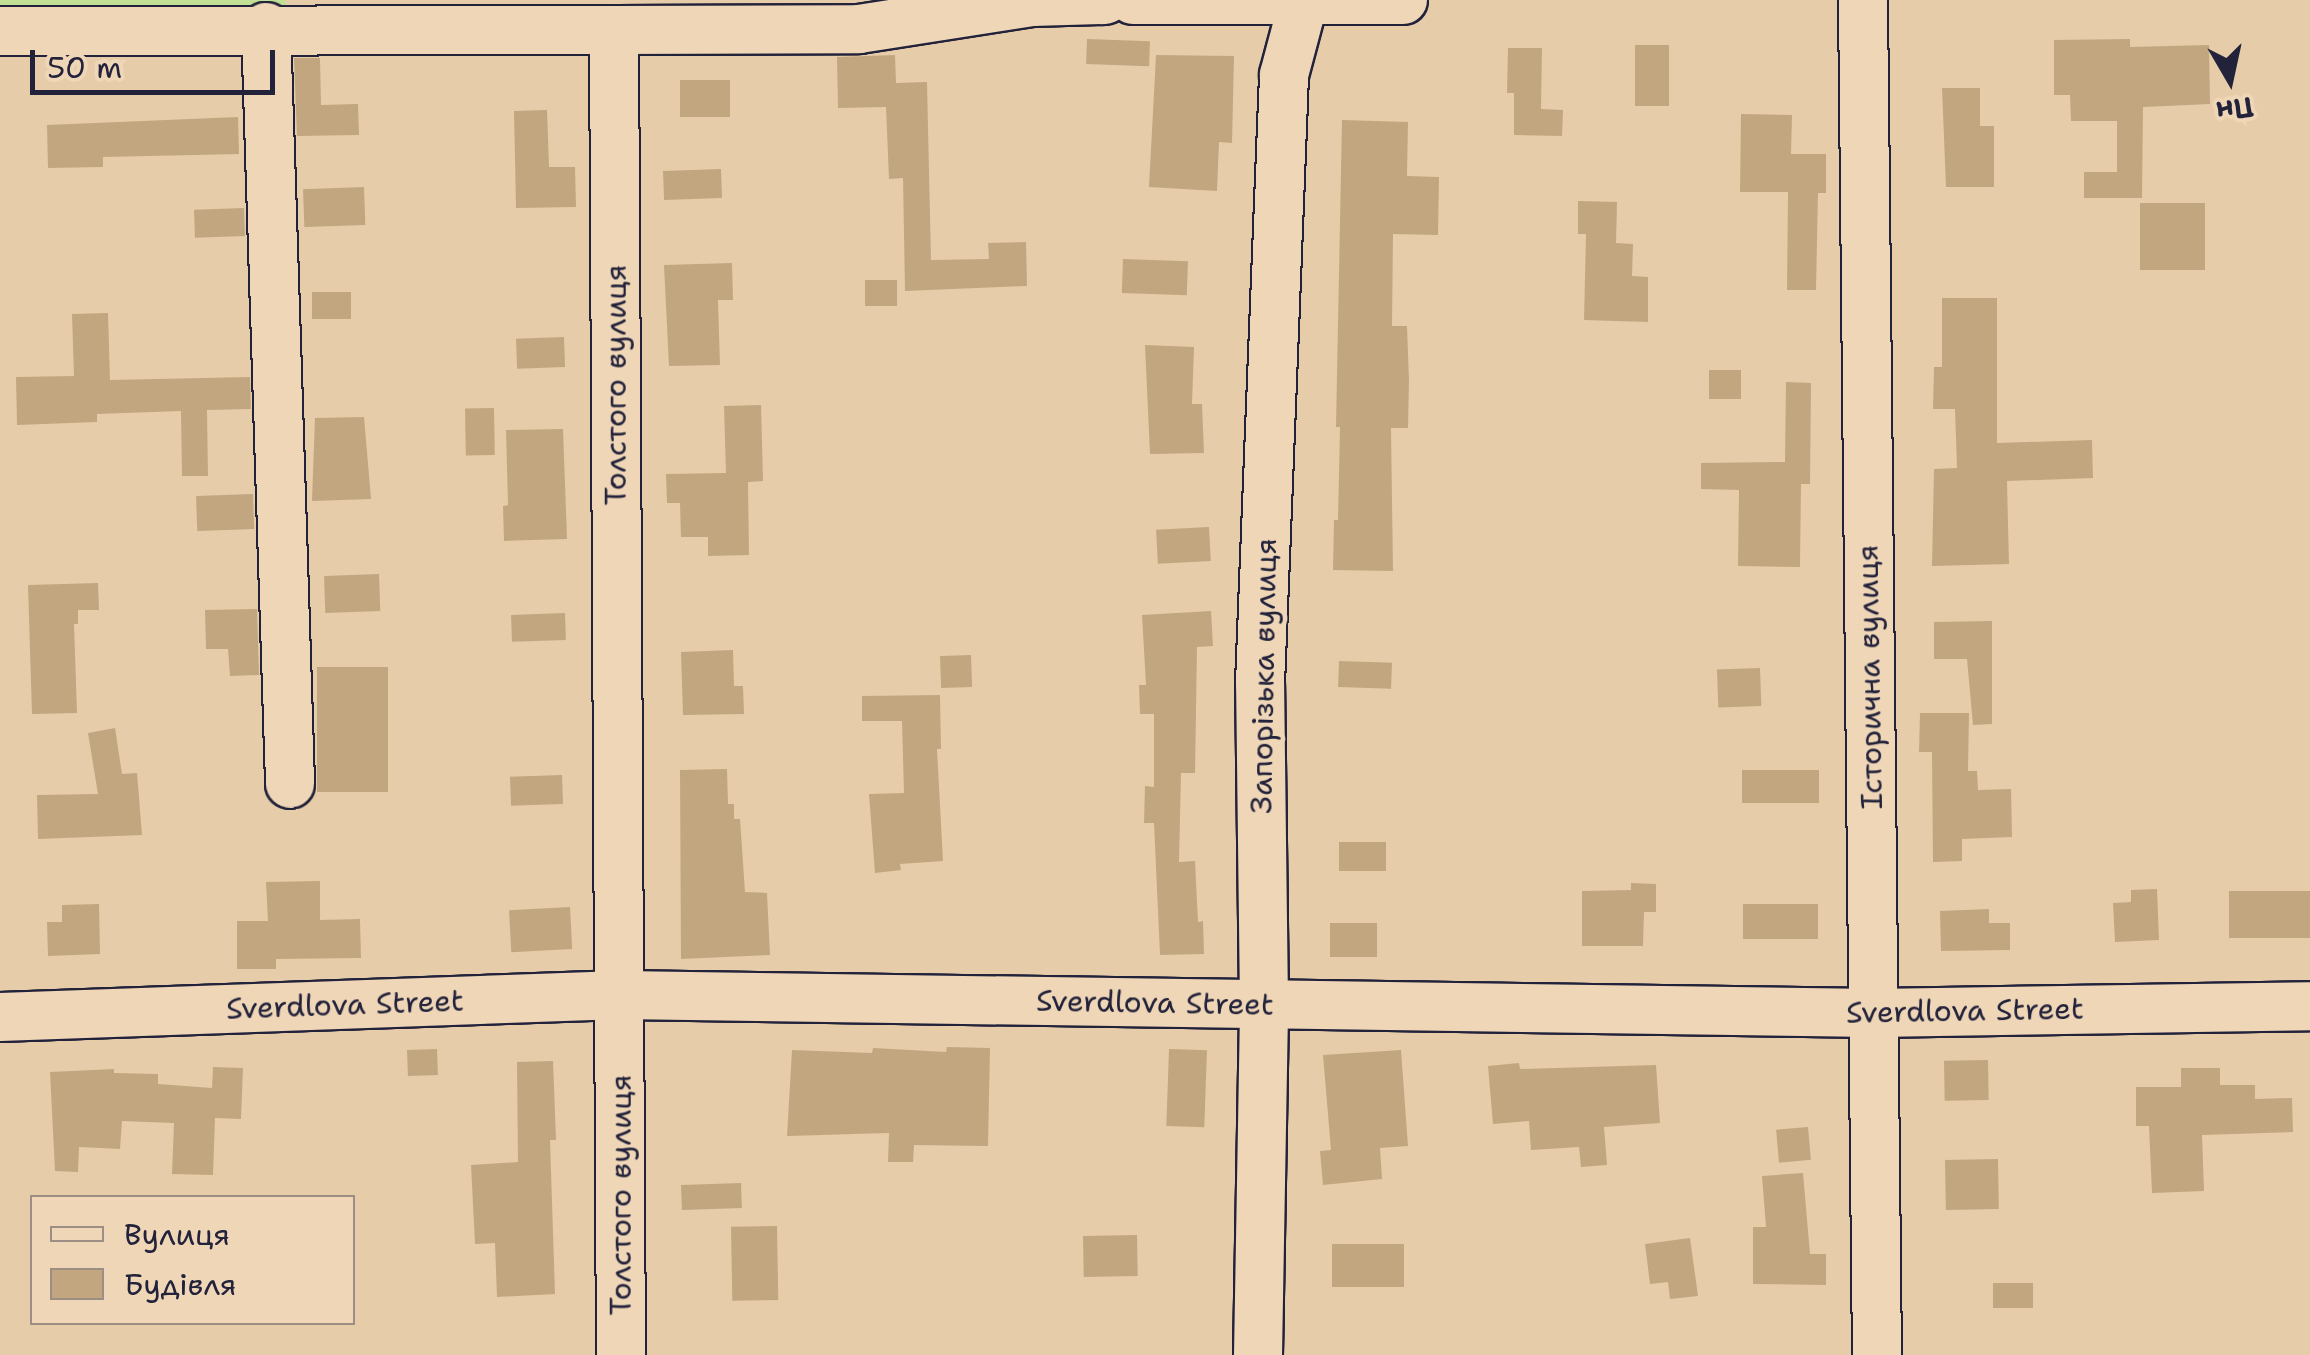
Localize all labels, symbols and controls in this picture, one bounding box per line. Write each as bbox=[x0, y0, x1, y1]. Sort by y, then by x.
scale bar bbox=[35, 30, 280, 92]
north arrow bbox=[2180, 30, 2280, 130]
text: 50 m bbox=[47, 47, 122, 88]
text: Пн bbox=[2213, 88, 2256, 131]
street label: Толстого вулиця bbox=[598, 265, 634, 505]
street label: Запорізька вулиця bbox=[1244, 538, 1284, 814]
street label: Історична вулиця bbox=[1850, 544, 1890, 810]
street label: Sverdlova Street bbox=[226, 983, 464, 1027]
street label: Sverdlova Street bbox=[1036, 983, 1274, 1023]
street label: Sverdlova Street bbox=[1846, 991, 2084, 1031]
street label: Толстого вулиця bbox=[603, 1075, 639, 1315]
legend bbox=[30, 1195, 355, 1325]
text: Вулиця bbox=[124, 1214, 230, 1255]
text: Будівля bbox=[124, 1264, 237, 1305]

